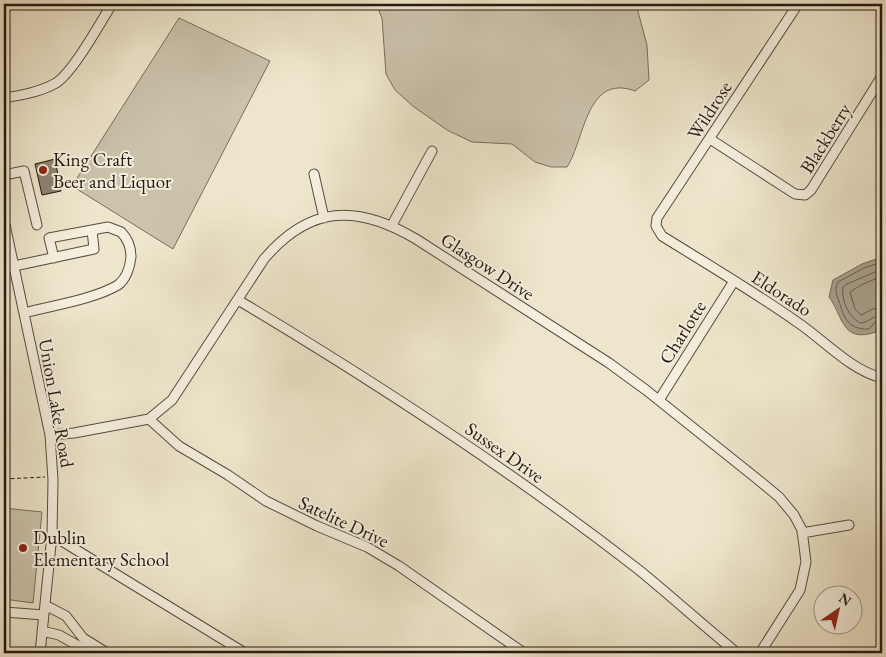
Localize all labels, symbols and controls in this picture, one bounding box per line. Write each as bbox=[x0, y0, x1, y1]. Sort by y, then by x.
street label: Wildrose bbox=[681, 76, 738, 144]
street label: Blackberry bbox=[794, 98, 857, 178]
place label: King Craft Beer and Liquor bbox=[53, 147, 172, 194]
marker: King Craft Beer and Liquor bbox=[37, 164, 49, 176]
street label: Glasgow Drive bbox=[436, 227, 539, 306]
street label: Eldorado bbox=[747, 265, 817, 322]
street label: Charlotte bbox=[653, 296, 712, 369]
street label: Union Lake Road bbox=[33, 337, 80, 470]
street label: Sussex Drive bbox=[460, 416, 549, 489]
street label: Satelite Drive bbox=[295, 490, 393, 553]
place label: Dublin Elementary School bbox=[33, 525, 170, 572]
marker: Dublin Elementary School bbox=[17, 542, 29, 554]
north arrow bbox=[814, 584, 864, 634]
text: N bbox=[836, 589, 856, 610]

